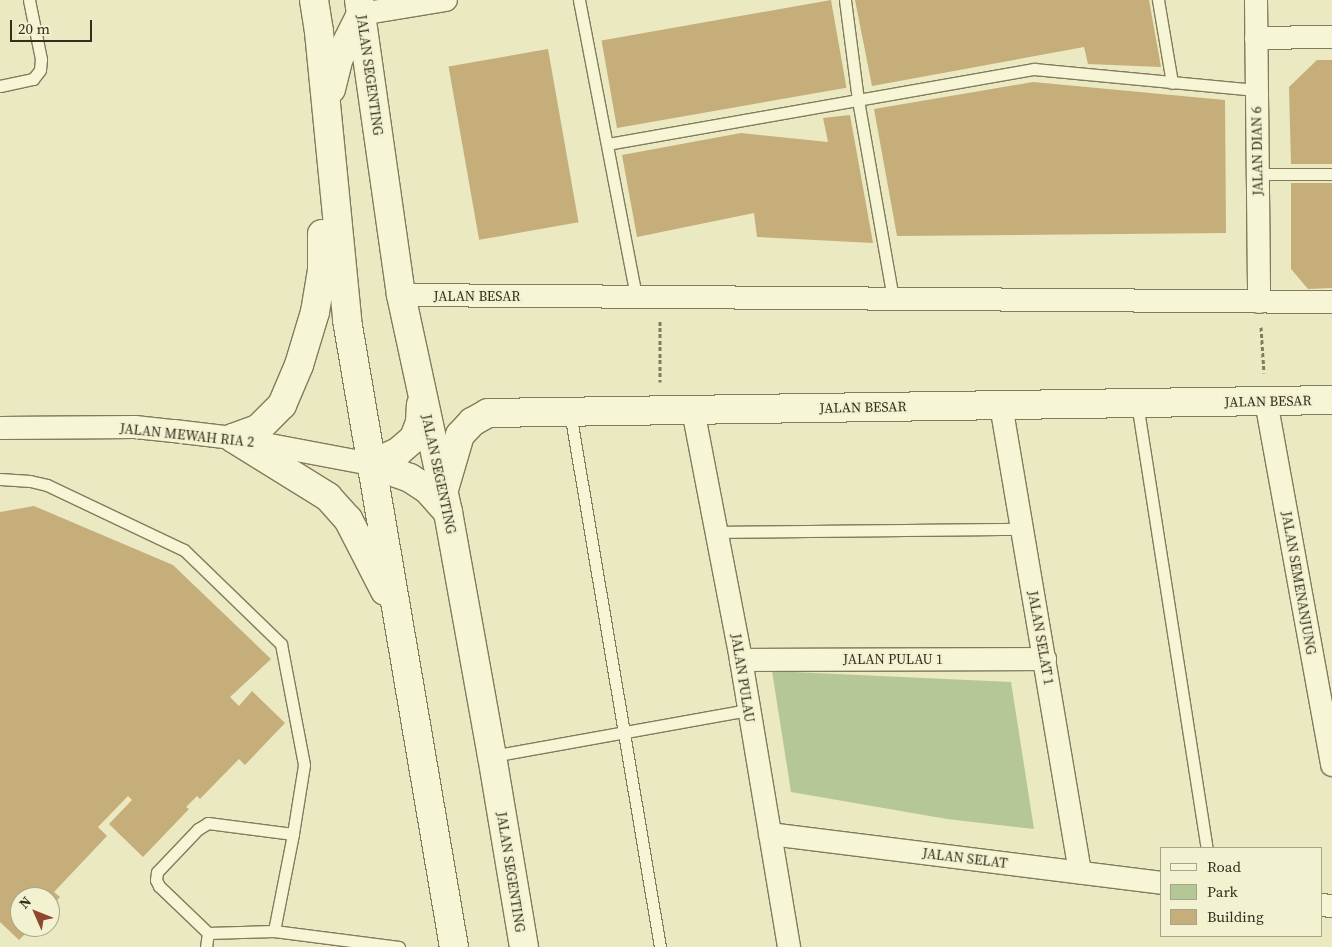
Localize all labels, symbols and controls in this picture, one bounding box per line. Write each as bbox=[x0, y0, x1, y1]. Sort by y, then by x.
scale bar bbox=[12, 10, 95, 42]
street label: JALAN SEGENTING bbox=[353, 14, 387, 136]
text: 20 m bbox=[18, 18, 50, 39]
street label: JALAN DIAN 6 bbox=[1248, 106, 1266, 196]
street label: JALAN BESAR bbox=[434, 288, 520, 304]
street label: JALAN BESAR bbox=[1224, 392, 1312, 410]
street label: JALAN BESAR bbox=[819, 398, 907, 416]
street label: JALAN SEGENTING bbox=[418, 413, 460, 535]
street label: JALAN MEWAH RIA 2 bbox=[119, 420, 255, 450]
street label: JALAN SEMENANJUNG bbox=[1278, 510, 1320, 656]
street label: JALAN SELAT 1 bbox=[1024, 589, 1058, 687]
street label: JALAN PULAU bbox=[728, 632, 758, 724]
street label: JALAN PULAU 1 bbox=[843, 651, 943, 667]
street label: JALAN SEGENTING bbox=[493, 811, 529, 933]
street label: JALAN SELAT bbox=[922, 844, 1008, 872]
legend bbox=[1160, 847, 1322, 937]
text: Road bbox=[1207, 856, 1241, 877]
text: Park bbox=[1207, 881, 1238, 902]
north arrow bbox=[10, 887, 60, 937]
text: N bbox=[14, 892, 36, 913]
text: Building bbox=[1207, 906, 1264, 927]

